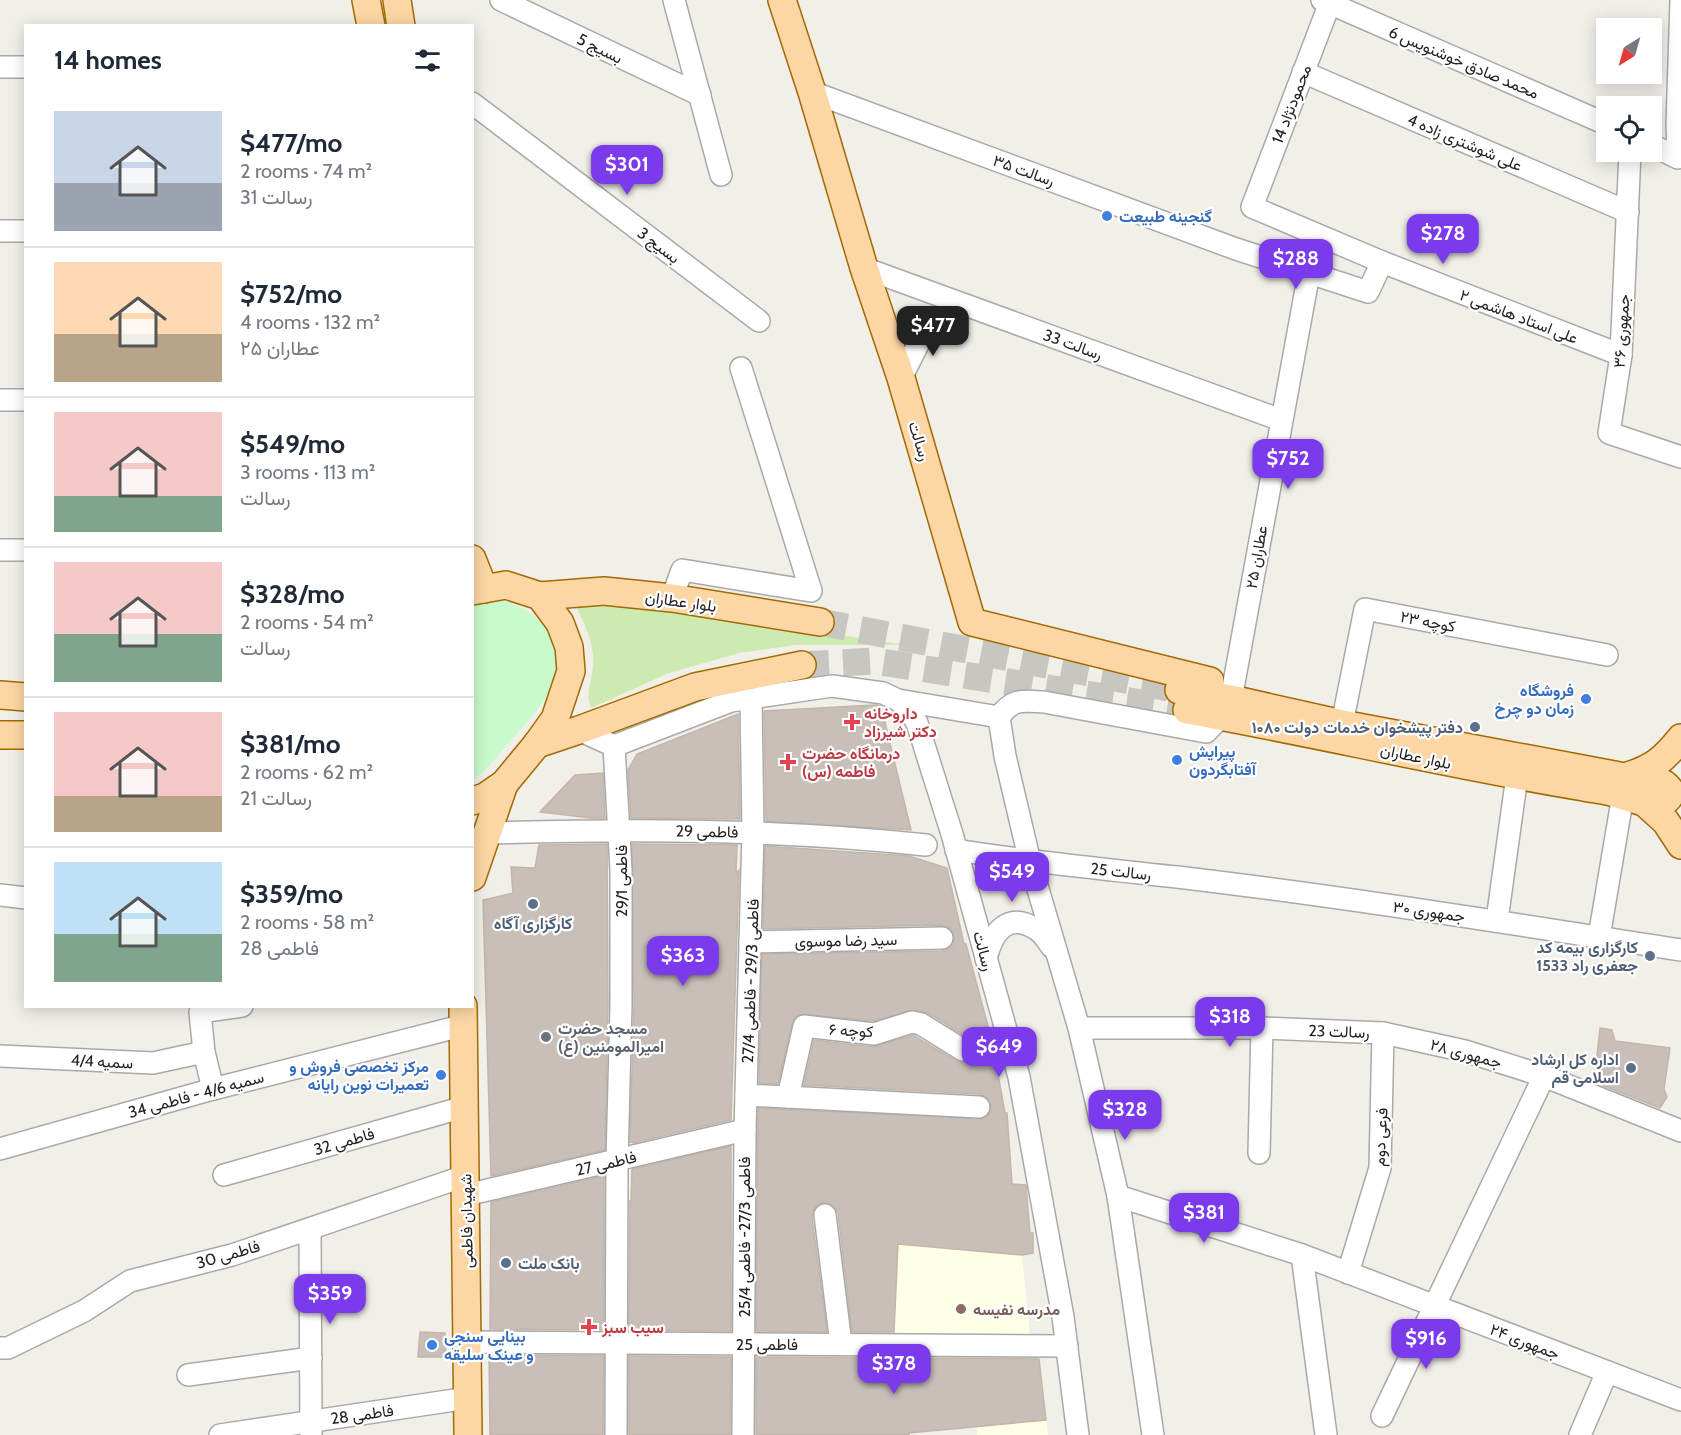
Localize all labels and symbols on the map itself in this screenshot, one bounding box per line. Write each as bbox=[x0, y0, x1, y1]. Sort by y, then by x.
north arrow bbox=[1596, 18, 1662, 84]
street label: محمد صادق خوشنویس 6 bbox=[1386, 22, 1542, 104]
street label: بسیج 5 bbox=[573, 29, 626, 69]
street label: محمودنژاد 14 bbox=[1268, 62, 1316, 147]
street label: علی شوشتری زاده 4 bbox=[1404, 110, 1525, 176]
pin: $301 bbox=[591, 145, 663, 196]
street label: رسالت ۳۵ bbox=[990, 151, 1057, 191]
place label: گنجینه طبیعت bbox=[1119, 207, 1212, 226]
marker: گنجینه طبیعت bbox=[1100, 209, 1114, 223]
pin: $278 bbox=[1407, 214, 1479, 265]
street label: بسیج 3 bbox=[633, 223, 684, 269]
pin: $288 bbox=[1260, 239, 1332, 290]
street label: علی استاد هاشمی ۲ bbox=[1457, 285, 1581, 349]
street label: جمهوری ۳۶ bbox=[1609, 293, 1635, 369]
pin: $477 bbox=[897, 306, 969, 357]
street label: رسالت 33 bbox=[1040, 325, 1105, 365]
street label: رسالت bbox=[904, 419, 935, 464]
pin: $752 bbox=[1252, 439, 1324, 490]
street label: عطاران ۲۵ bbox=[1242, 524, 1272, 590]
street label: بلوار عطاران bbox=[644, 587, 718, 617]
street label: کوچه ۲۳ bbox=[1398, 607, 1457, 638]
place label: فروشگاه زمان دو چرخ bbox=[1494, 681, 1574, 720]
marker: فروشگاه زمان دو چرخ bbox=[1579, 692, 1593, 706]
place label: داروخانه دکتر شیرزاد bbox=[864, 704, 937, 742]
marker: داروخانه دکتر شیرزاد bbox=[845, 715, 859, 729]
place label: دفتر پیشخوان خدمات دولت ۱۰۸۰ bbox=[1252, 718, 1463, 739]
marker: دفتر پیشخوان خدمات دولت ۱۰۸۰ bbox=[1468, 720, 1482, 734]
street label: بلوار عطاران bbox=[1379, 740, 1453, 774]
place label: پیرایش آفتابگردون bbox=[1189, 742, 1258, 780]
place label: درمانگاه حضرت فاطمه (س) bbox=[802, 744, 900, 781]
marker: درمانگاه حضرت فاطمه (س) bbox=[779, 753, 797, 771]
marker: پیرایش آفتابگردون bbox=[1170, 753, 1184, 767]
street label: فاطمی 29 bbox=[675, 821, 739, 843]
street label: فاطمی 29/1 bbox=[612, 845, 632, 917]
pin: $549 bbox=[976, 852, 1048, 903]
street label: رسالت 25 bbox=[1089, 859, 1152, 885]
marker: کارگزاری آگاه bbox=[526, 897, 540, 911]
street label: جمهوری ۳۰ bbox=[1392, 897, 1466, 927]
street label: فاطمی 29/3 - فاطمی 27/4 bbox=[738, 898, 764, 1064]
place label: کارگزاری آگاه bbox=[494, 914, 572, 934]
street label: رسالت bbox=[968, 929, 998, 973]
street label: سید رضا موسوی bbox=[795, 930, 897, 952]
pin: $363 bbox=[647, 936, 719, 987]
place label: کارگزاری بیمه کد 1533 جعفری راد bbox=[1536, 938, 1638, 976]
marker: کارگزاری بیمه کد 1533 جعفری راد bbox=[1643, 949, 1657, 963]
pin: $318 bbox=[1194, 997, 1266, 1048]
place label: مسجد حضرت امیرالمومنین (ع) bbox=[558, 1019, 664, 1057]
street label: کوچه ۶ bbox=[828, 1020, 874, 1043]
street label: رسالت 23 bbox=[1308, 1021, 1370, 1043]
pin: $649 bbox=[963, 1027, 1035, 1078]
marker: مسجد حضرت امیرالمومنین (ع) bbox=[539, 1030, 553, 1044]
street label: جمهوری ۲۸ bbox=[1428, 1035, 1504, 1073]
street label: سمیه 4/4 bbox=[70, 1050, 134, 1073]
place label: اداره کل ارشاد اسلامی قم bbox=[1531, 1050, 1619, 1088]
place label: مرکز تخصصی فروش و تعمیرات نوین رایانه bbox=[289, 1057, 429, 1095]
marker: اداره کل ارشاد اسلامی قم bbox=[1624, 1061, 1638, 1075]
street label: سمیه 4/6 - فاطمی 34 bbox=[126, 1067, 266, 1123]
marker: مرکز تخصصی فروش و تعمیرات نوین رایانه bbox=[434, 1068, 448, 1082]
pin: $328 bbox=[1089, 1090, 1161, 1141]
street label: فرعی دوم bbox=[1369, 1107, 1393, 1167]
street label: فاطمی 32 bbox=[312, 1124, 377, 1160]
street label: فاطمی 27 bbox=[574, 1147, 639, 1181]
street label: فاطمی 27/3- فاطمی 25/4 bbox=[735, 1156, 755, 1318]
street label: شهیدان فاطمی bbox=[456, 1173, 478, 1269]
pin: $381 bbox=[1168, 1193, 1240, 1244]
street label: فاطمی 30 bbox=[194, 1236, 262, 1274]
place label: بانک ملت bbox=[518, 1254, 580, 1273]
marker: بانک ملت bbox=[499, 1256, 513, 1270]
pin: $359 bbox=[294, 1274, 366, 1325]
place label: مدرسه نفیسه bbox=[973, 1300, 1061, 1320]
marker: مدرسه نفیسه bbox=[954, 1302, 968, 1316]
marker: سیب سبز bbox=[580, 1318, 598, 1336]
place label: سیب سبز bbox=[601, 1318, 664, 1338]
pin: $916 bbox=[1390, 1319, 1462, 1370]
street label: جمهوری ۲۴ bbox=[1487, 1320, 1562, 1364]
place label: بینایی سنجی و عینک سلیقه bbox=[444, 1327, 534, 1365]
street label: فاطمی 25 bbox=[736, 1335, 798, 1355]
marker: بینایی سنجی و عینک سلیقه bbox=[425, 1338, 439, 1352]
pin: $378 bbox=[858, 1344, 930, 1395]
street label: فاطمی 28 bbox=[329, 1401, 395, 1429]

